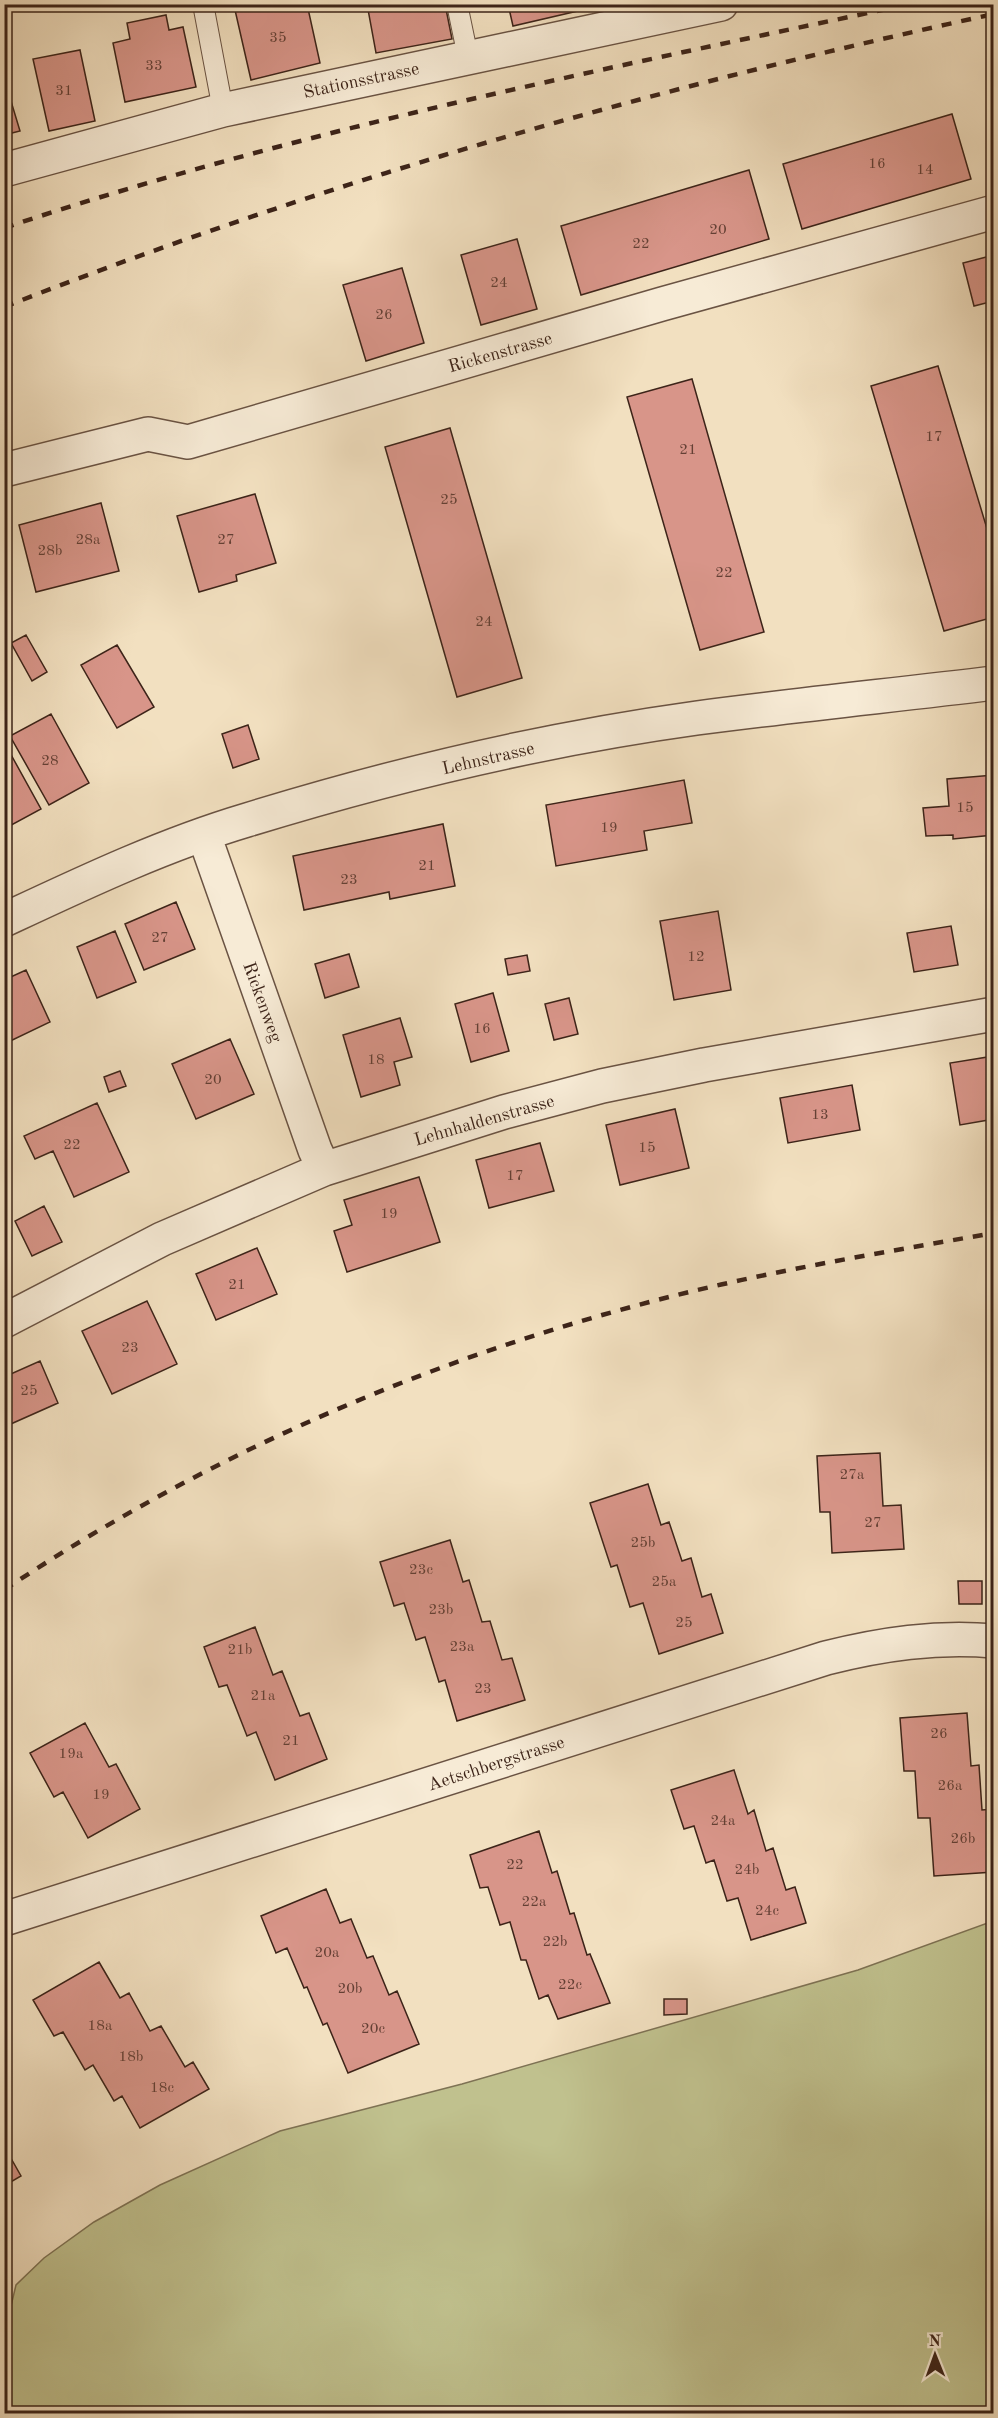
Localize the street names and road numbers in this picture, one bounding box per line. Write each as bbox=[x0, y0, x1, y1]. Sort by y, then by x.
street label: Stationsstrasse bbox=[301, 60, 421, 102]
street label: Rickenstrasse bbox=[446, 330, 554, 376]
street label: Lehnstrasse bbox=[440, 740, 536, 778]
street label: Rickenweg bbox=[239, 960, 285, 1045]
street label: Lehnhaldenstrasse bbox=[412, 1092, 556, 1150]
street label: Aetschbergstrasse bbox=[426, 1733, 567, 1795]

